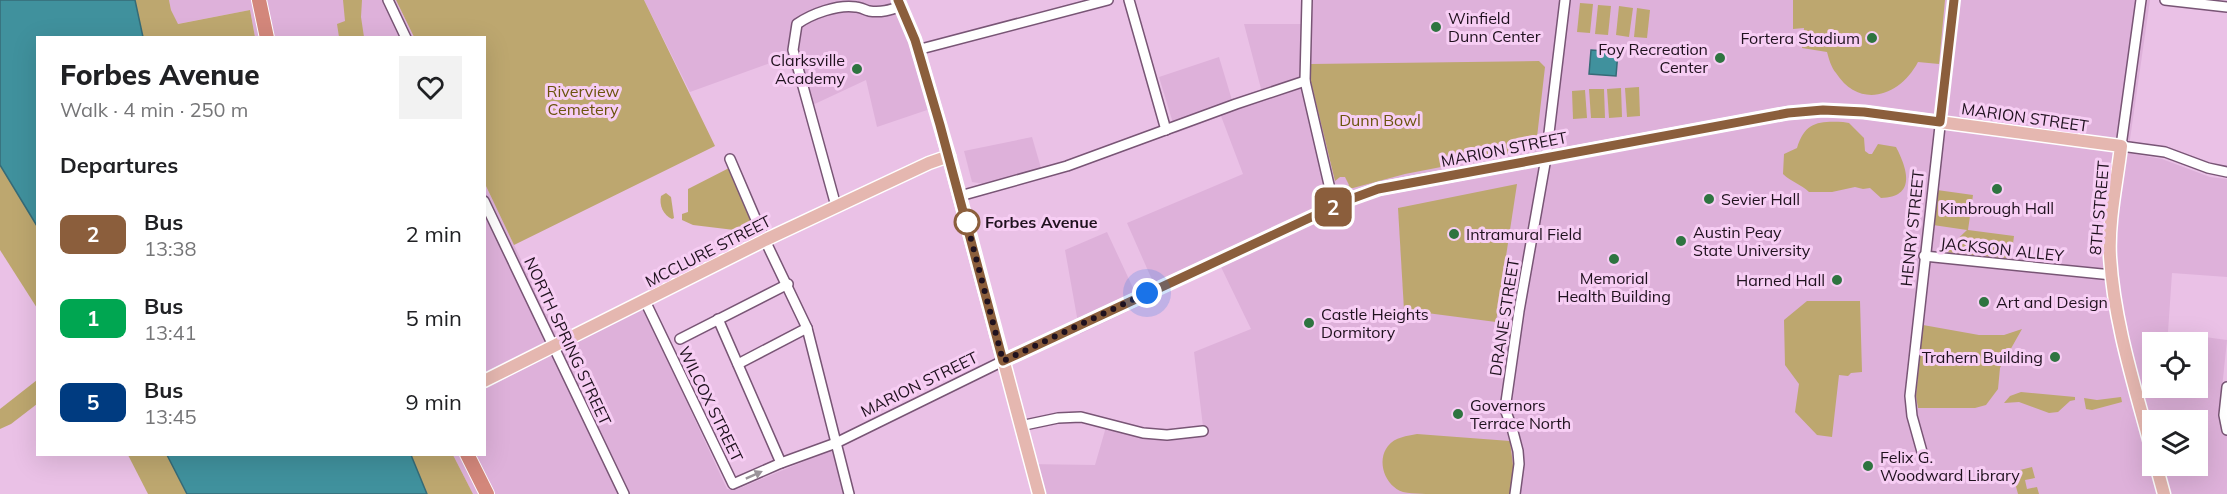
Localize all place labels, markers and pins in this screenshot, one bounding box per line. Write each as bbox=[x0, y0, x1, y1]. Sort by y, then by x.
place label: Winfield Dunn Center bbox=[1448, 8, 1541, 46]
marker: Winfield Dunn Center bbox=[1429, 20, 1443, 34]
place label: Fortera Stadium bbox=[1740, 28, 1860, 48]
marker: Fortera Stadium bbox=[1865, 31, 1879, 45]
place label: Foy Recreation Center bbox=[1598, 39, 1708, 77]
place label: Clarksville Academy bbox=[770, 50, 846, 88]
marker: Foy Recreation Center bbox=[1713, 51, 1727, 65]
marker: Clarksville Academy bbox=[850, 62, 864, 76]
marker: Kimbrough Hall bbox=[1990, 182, 2004, 196]
place label: Sevier Hall bbox=[1721, 189, 1800, 209]
marker: Sevier Hall bbox=[1702, 192, 1716, 206]
place label: Kimbrough Hall bbox=[1940, 198, 2054, 218]
marker: Forbes Avenue bbox=[954, 209, 980, 235]
place label: Forbes Avenue bbox=[985, 212, 1098, 232]
place label: Austin Peay State University bbox=[1693, 222, 1811, 260]
place label: Intramural Field bbox=[1466, 224, 1582, 244]
marker: Intramural Field bbox=[1447, 227, 1461, 241]
marker: Austin Peay State University bbox=[1674, 234, 1688, 248]
marker: Memorial Health Building bbox=[1607, 252, 1621, 266]
place label: Memorial Health Building bbox=[1557, 268, 1671, 306]
place label: Harned Hall bbox=[1736, 270, 1825, 290]
marker: Harned Hall bbox=[1830, 273, 1844, 287]
place label: Art and Design bbox=[1996, 292, 2108, 312]
marker: Art and Design bbox=[1977, 295, 1991, 309]
place label: Castle Heights Dormitory bbox=[1321, 304, 1429, 342]
marker: Castle Heights Dormitory bbox=[1302, 316, 1316, 330]
place label: Trahern Building bbox=[1922, 347, 2043, 367]
marker: Trahern Building bbox=[2048, 350, 2062, 364]
place label: Governors Terrace North bbox=[1470, 395, 1571, 433]
marker: Governors Terrace North bbox=[1451, 407, 1465, 421]
place label: Felix G. Woodward Library bbox=[1880, 447, 2020, 485]
marker: Felix G. Woodward Library bbox=[1861, 459, 1875, 473]

